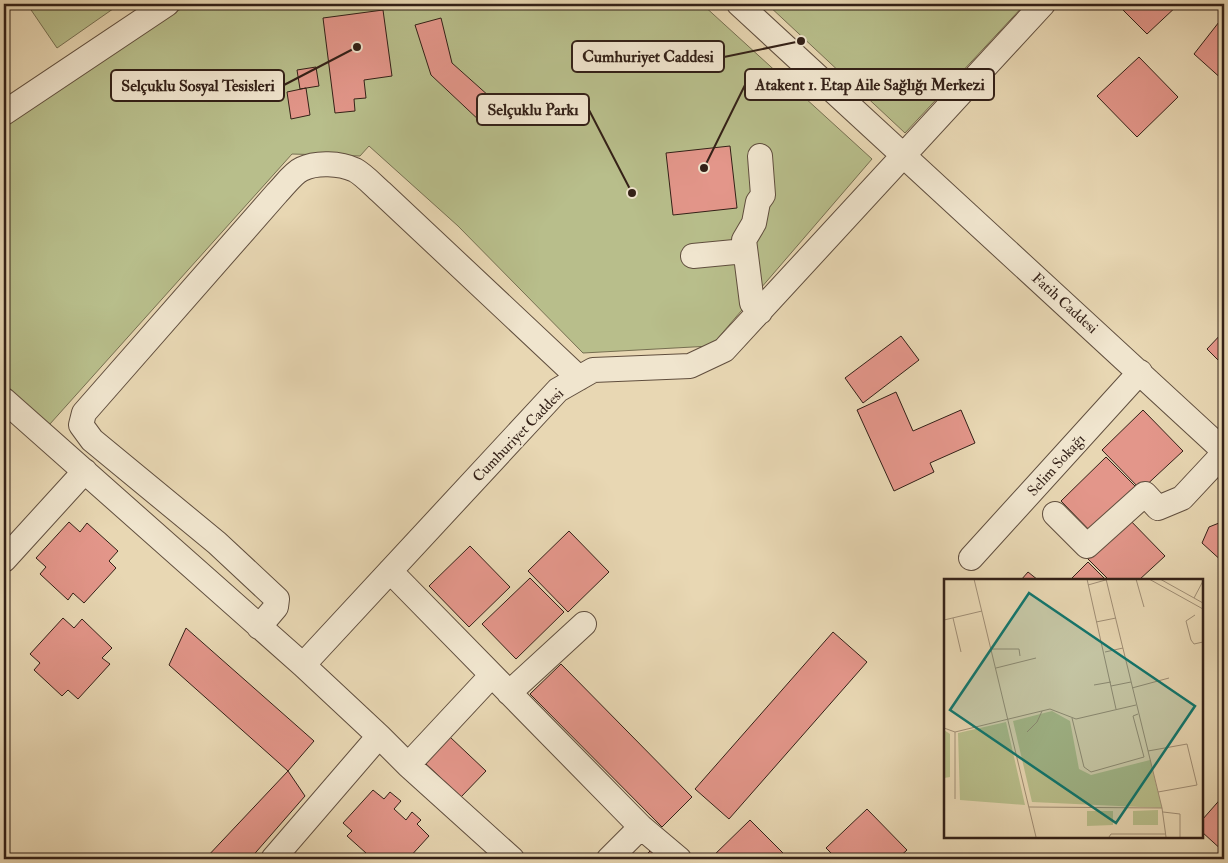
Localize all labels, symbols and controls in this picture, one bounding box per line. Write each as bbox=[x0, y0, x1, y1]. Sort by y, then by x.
callout: Cumhuriyet Caddesi bbox=[572, 41, 724, 72]
text: Cumhuriyet Caddesi bbox=[582, 47, 715, 68]
callout: Atakent 1. Etap Aile Sağlığı Merkezi bbox=[745, 69, 994, 100]
callout: Selçuklu Sosyal Tesisleri bbox=[111, 70, 284, 101]
text: Atakent 1. Etap Aile Sağlığı Merkezi bbox=[754, 75, 985, 96]
text: Selçuklu Sosyal Tesisleri bbox=[121, 76, 275, 97]
callout: Selçuklu Parkı bbox=[477, 94, 589, 125]
text: Selçuklu Parkı bbox=[487, 100, 579, 120]
street label: Fatih Caddesi bbox=[1028, 269, 1102, 338]
street label: Cumhuriyet Caddesi bbox=[469, 384, 568, 486]
street label: Selim Sokağı bbox=[1023, 430, 1089, 500]
inset map bbox=[944, 579, 1203, 838]

